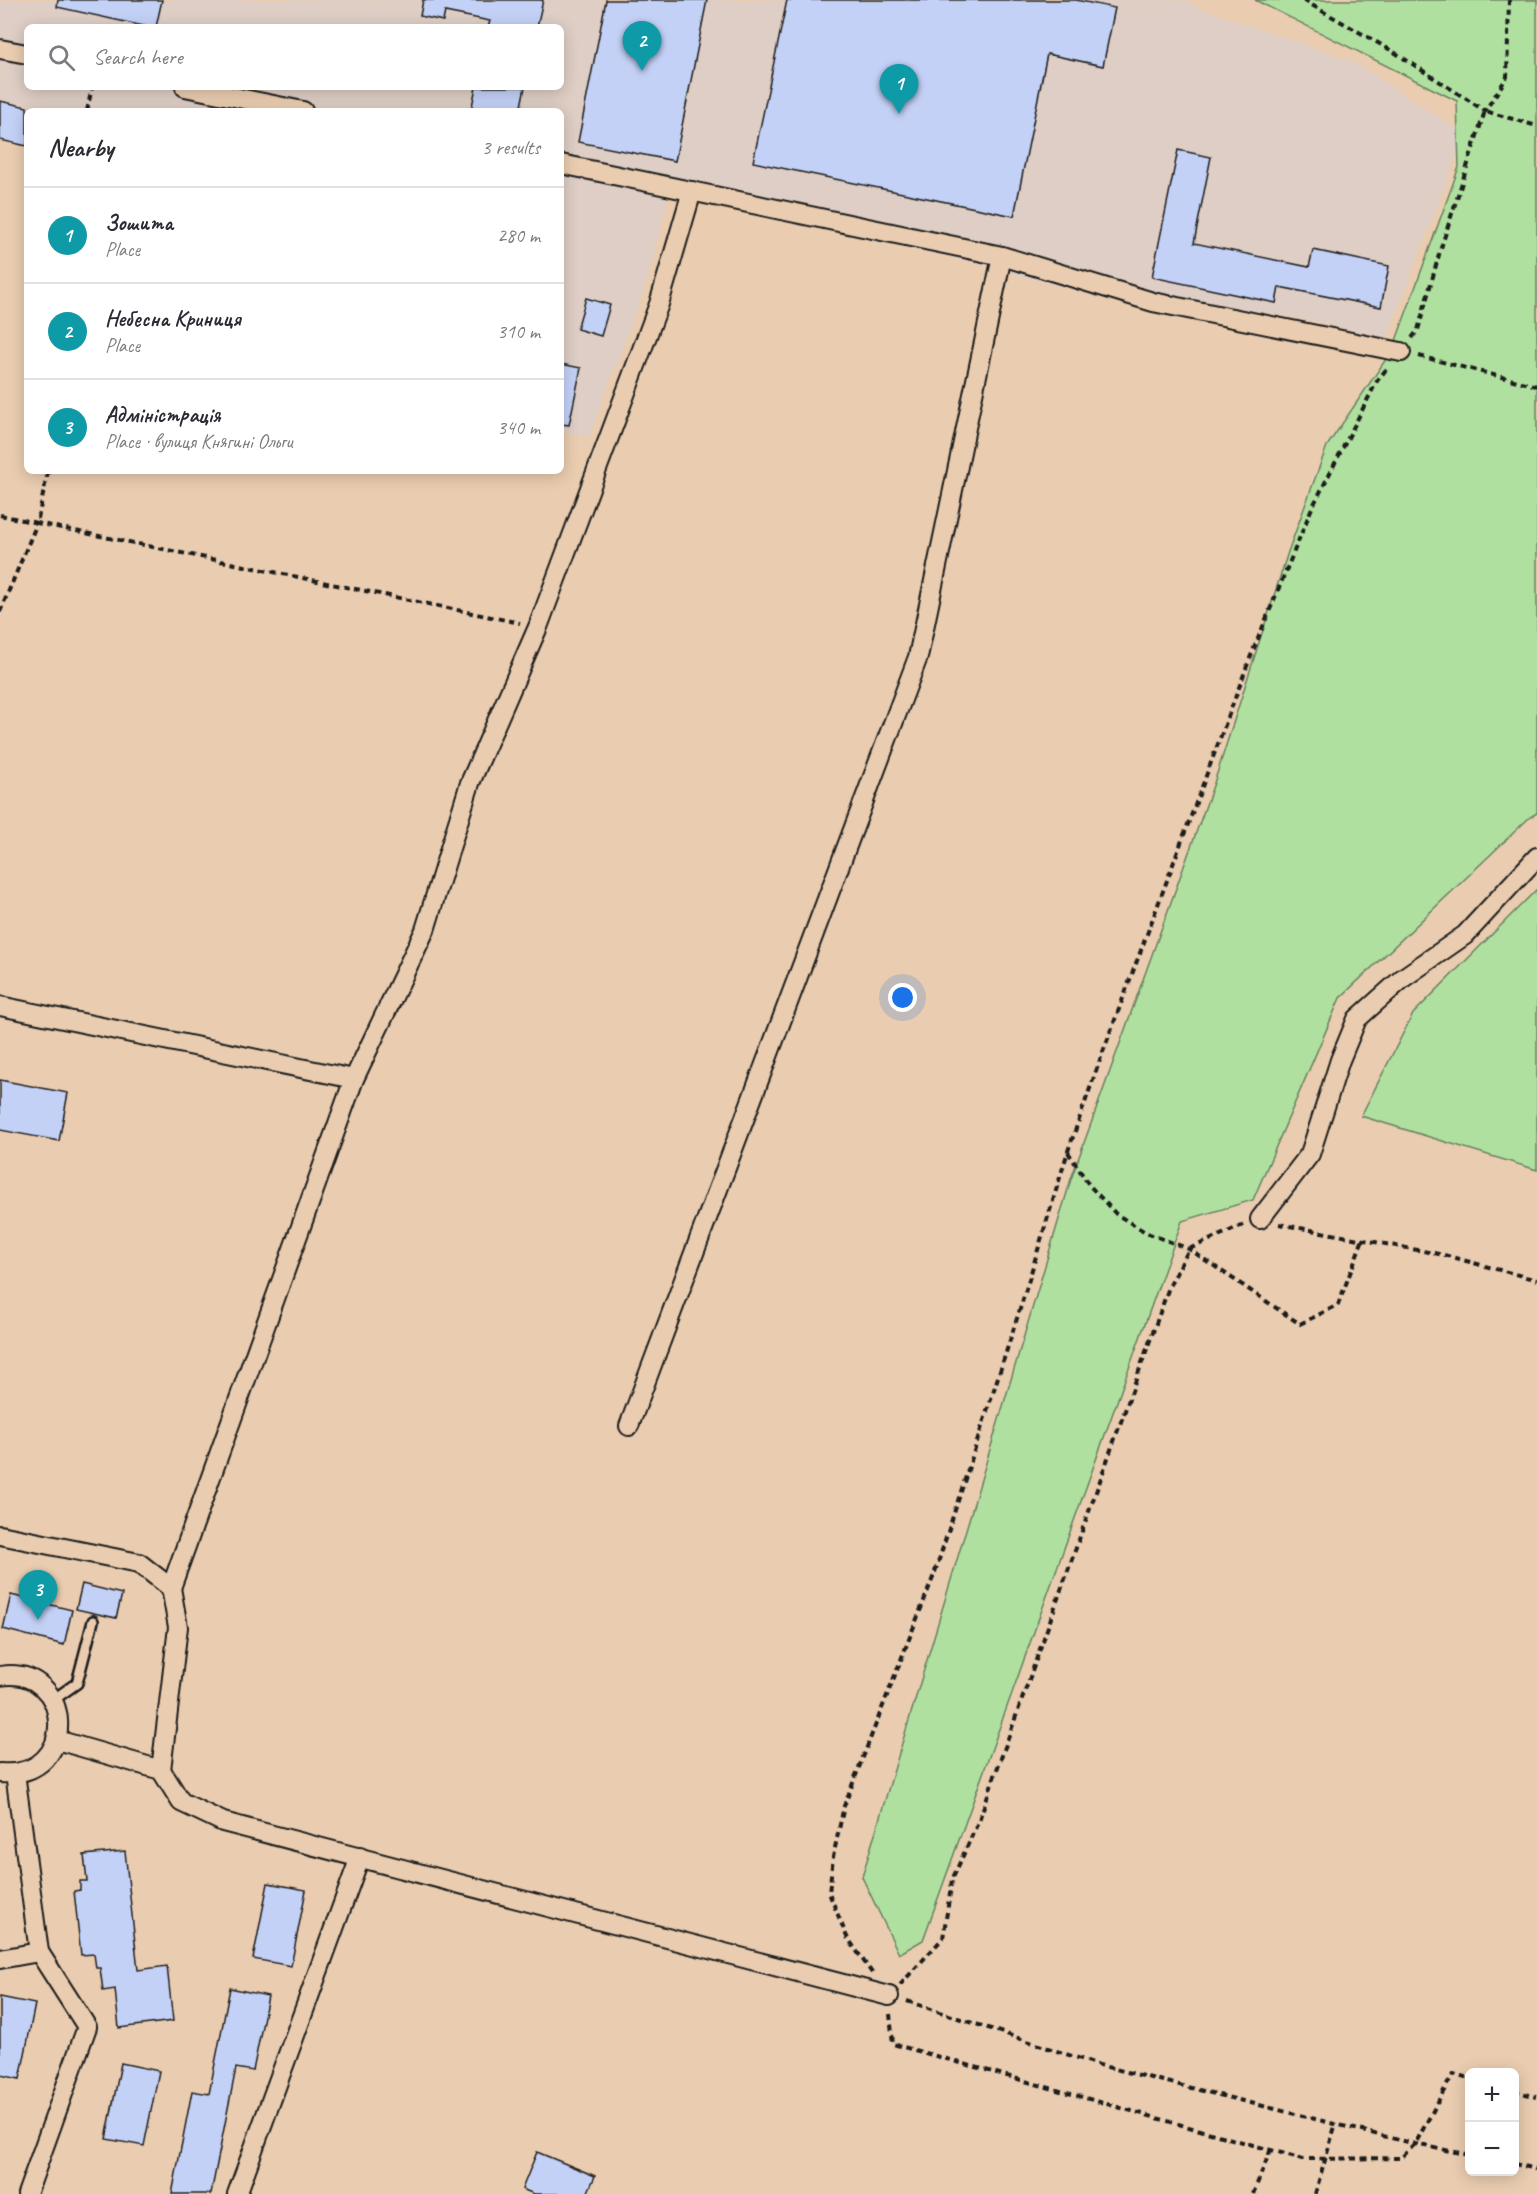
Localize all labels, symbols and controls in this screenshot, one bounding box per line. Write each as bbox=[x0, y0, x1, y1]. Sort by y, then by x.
pin: 2 bbox=[622, 22, 662, 71]
search box bbox=[24, 24, 564, 90]
icon: search bbox=[45, 41, 78, 74]
text: Search here bbox=[93, 43, 183, 71]
pin: 1 bbox=[880, 64, 918, 114]
text: Nearby bbox=[48, 131, 113, 164]
text: 3 results bbox=[481, 135, 540, 160]
text: Зошита bbox=[105, 209, 173, 237]
text: 1 bbox=[63, 223, 72, 248]
text: 280 m bbox=[497, 223, 540, 248]
text: Place bbox=[105, 237, 140, 262]
text: Небесна Криниця bbox=[105, 305, 241, 333]
text: 2 bbox=[63, 319, 72, 344]
text: 310 m bbox=[497, 319, 540, 344]
text: Place bbox=[105, 333, 140, 358]
text: Адміністрація bbox=[105, 401, 220, 429]
text: 3 bbox=[63, 415, 72, 440]
text: 340 m bbox=[497, 415, 540, 440]
text: Place · вулиця Княгині Ольги bbox=[105, 429, 293, 454]
your location bbox=[888, 983, 917, 1012]
pin: 3 bbox=[18, 1570, 57, 1620]
map controls bbox=[1465, 2068, 1519, 2176]
button: + bbox=[1465, 2068, 1519, 2122]
button: − bbox=[1465, 2122, 1519, 2176]

